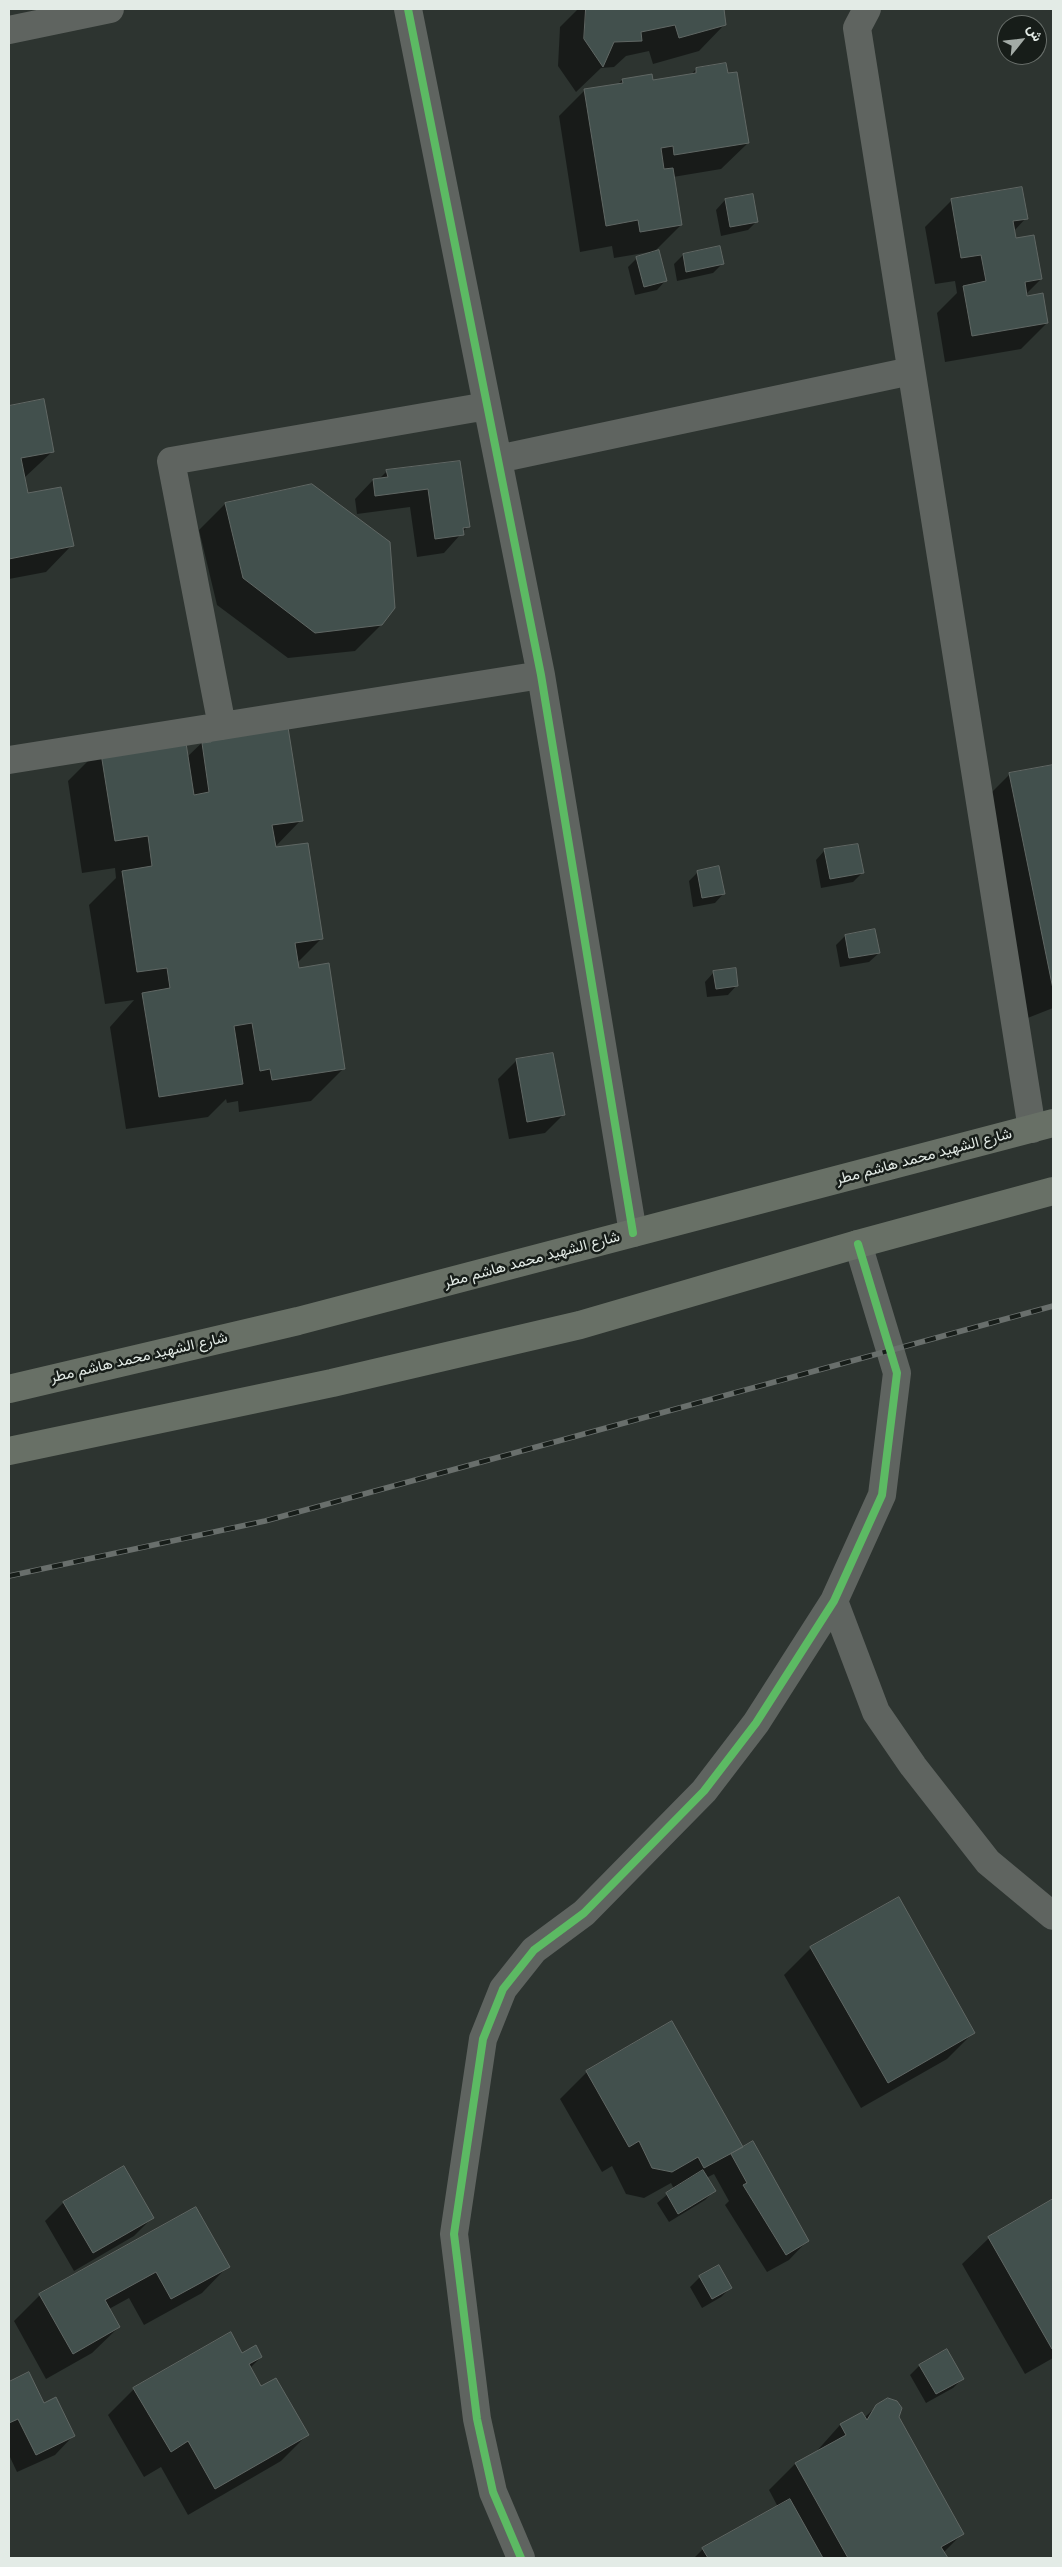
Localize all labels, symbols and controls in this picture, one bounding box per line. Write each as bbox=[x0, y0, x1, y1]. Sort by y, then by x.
north arrow bbox=[997, 15, 1047, 65]
text: ش bbox=[1023, 21, 1046, 44]
street label: شارع الشهيد محمد هاشم مطر bbox=[834, 1125, 1014, 1189]
street label: شارع الشهيد محمد هاشم مطر bbox=[442, 1228, 622, 1292]
street label: شارع الشهيد محمد هاشم مطر bbox=[49, 1329, 229, 1387]

